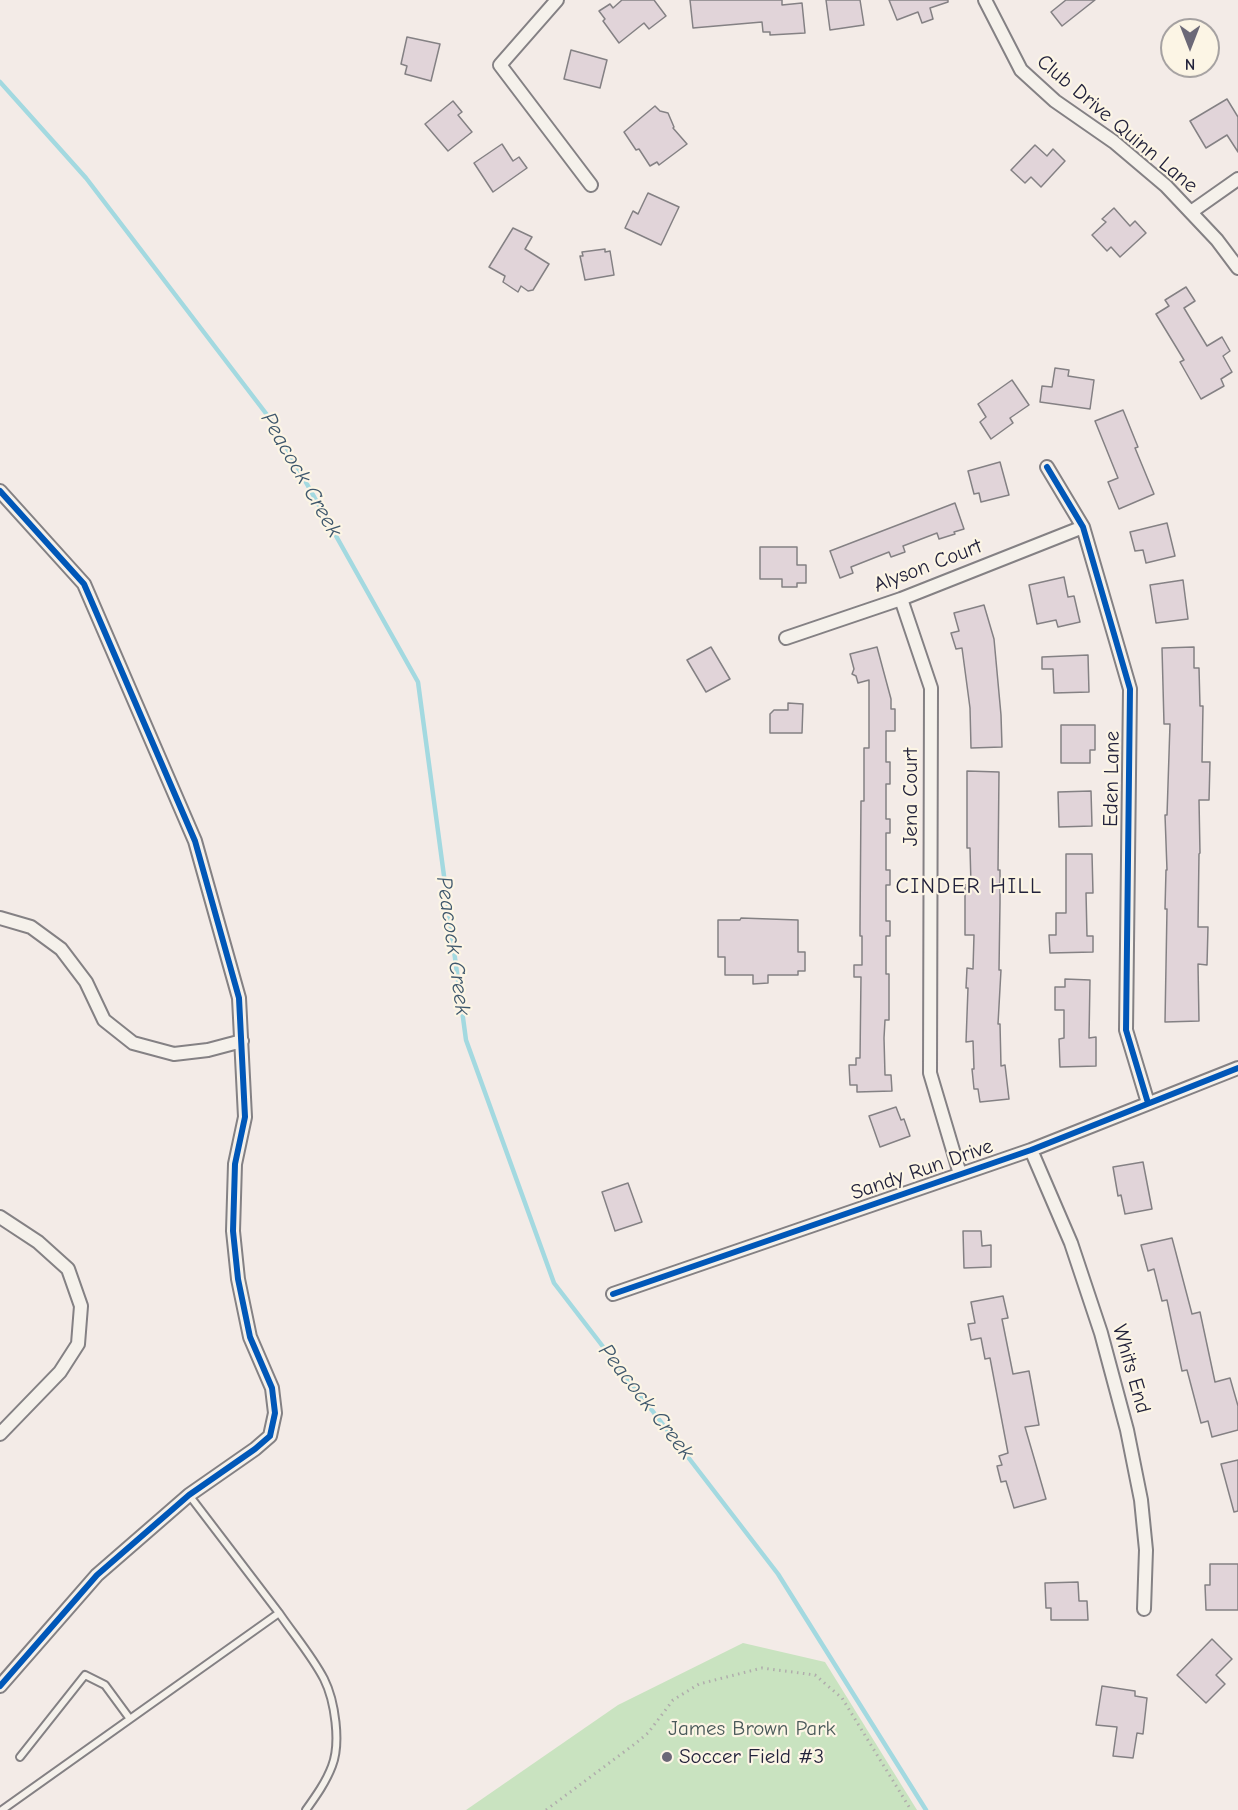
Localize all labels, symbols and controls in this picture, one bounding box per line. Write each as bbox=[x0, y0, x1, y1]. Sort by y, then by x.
north arrow bbox=[1160, 18, 1220, 78]
street label: Club Drive Quinn Lane bbox=[1031, 49, 1203, 199]
text: N bbox=[1185, 55, 1195, 73]
water label: Peacock Creek bbox=[255, 408, 347, 542]
street label: Alyson Court bbox=[870, 534, 986, 598]
street label: Eden Lane bbox=[1099, 731, 1125, 827]
street label: Jena Court bbox=[898, 748, 924, 846]
district label: CINDER HILL bbox=[895, 874, 1043, 900]
water label: Peacock Creek bbox=[430, 875, 476, 1017]
street label: Sandy Run Drive bbox=[848, 1134, 996, 1206]
street label: Whits End bbox=[1106, 1322, 1156, 1416]
water label: Peacock Creek bbox=[593, 1339, 699, 1465]
park label: James Brown Park bbox=[668, 1716, 836, 1742]
place label: Soccer Field #3 bbox=[679, 1744, 824, 1770]
marker: Soccer Field #3 bbox=[660, 1750, 674, 1764]

